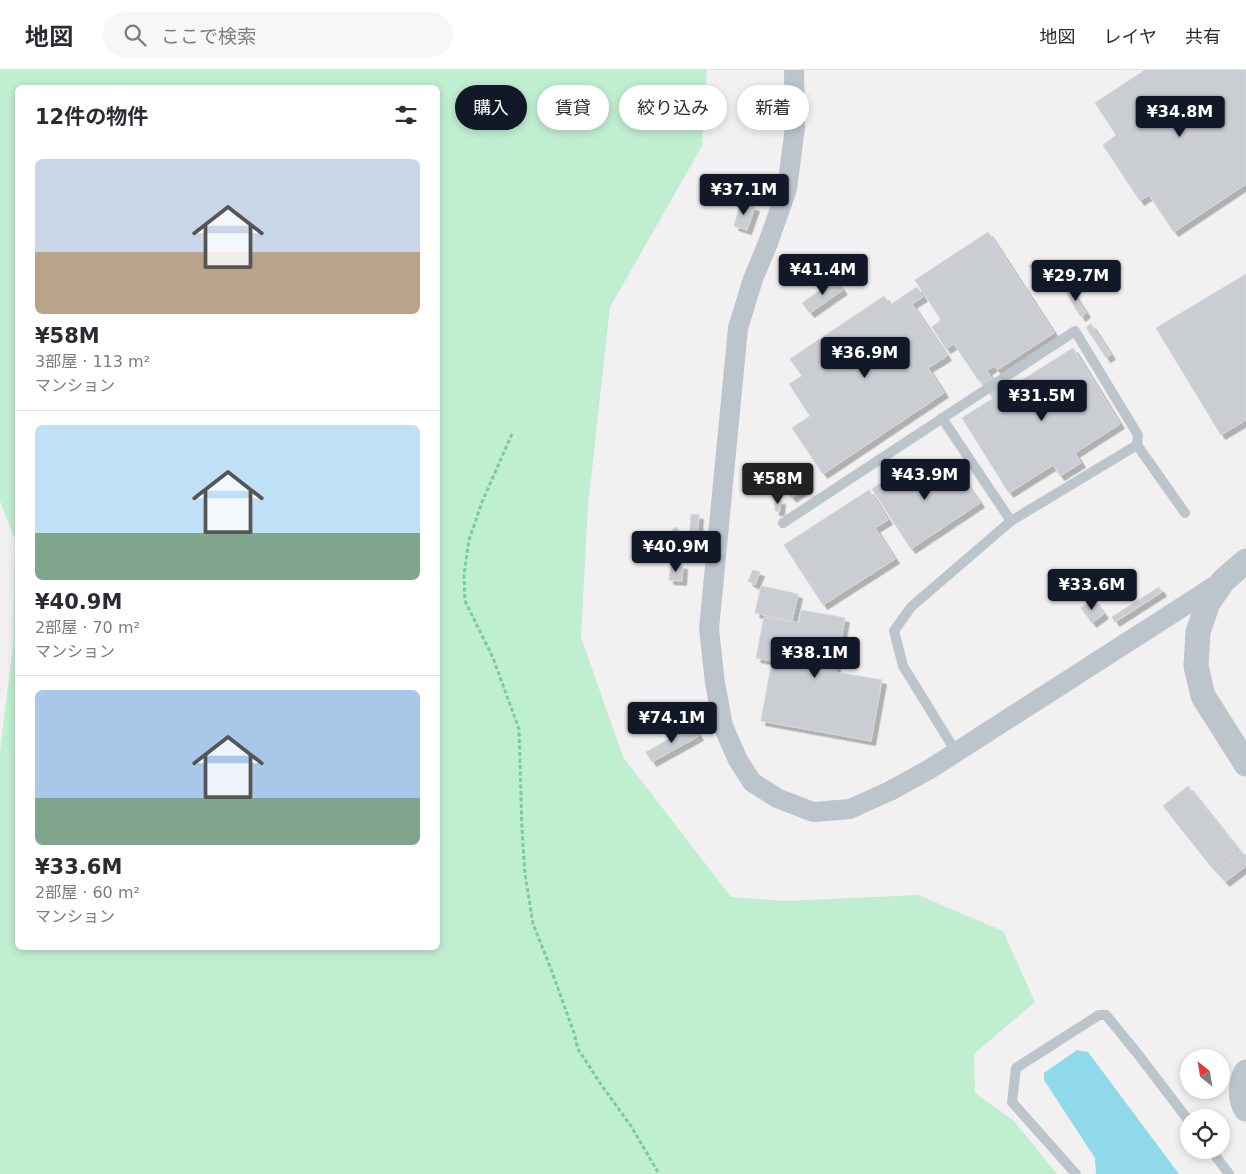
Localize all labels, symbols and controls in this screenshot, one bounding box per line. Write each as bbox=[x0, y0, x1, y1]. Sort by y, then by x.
search box bbox=[103, 12, 453, 57]
icon: search bbox=[121, 21, 149, 49]
text: 地図 bbox=[25, 23, 73, 51]
text: ここで検索 bbox=[161, 25, 256, 47]
text: 地図 bbox=[1040, 26, 1076, 47]
text: レイヤ bbox=[1104, 26, 1157, 47]
text: 共有 bbox=[1185, 26, 1221, 47]
chip: 購入 bbox=[455, 85, 527, 130]
chip: 賃貸 bbox=[537, 85, 609, 130]
chip: 絞り込み bbox=[619, 85, 727, 130]
chip: 新着 bbox=[737, 85, 809, 130]
pin: ¥34.8M bbox=[1139, 96, 1221, 138]
icon: filters bbox=[392, 101, 420, 129]
text: ¥34.8M bbox=[1147, 102, 1213, 121]
text: 12件の物件 bbox=[35, 105, 148, 129]
pin: ¥37.1M bbox=[703, 174, 785, 216]
text: ¥37.1M bbox=[711, 180, 777, 199]
icon: home bbox=[183, 192, 273, 282]
pin: ¥41.4M bbox=[782, 254, 864, 296]
text: ¥41.4M bbox=[790, 260, 856, 279]
pin: ¥29.7M bbox=[1035, 260, 1117, 302]
text: ¥29.7M bbox=[1043, 266, 1109, 285]
text: ¥58M bbox=[35, 324, 100, 348]
pin: ¥36.9M bbox=[824, 336, 906, 379]
text: ¥36.9M bbox=[832, 343, 898, 362]
text: 3部屋 · 113 m² bbox=[35, 352, 150, 371]
text: マンション bbox=[35, 376, 115, 395]
pin: ¥31.5M bbox=[1001, 380, 1083, 422]
text: ¥31.5M bbox=[1009, 386, 1075, 405]
icon: home bbox=[183, 457, 273, 547]
pin: ¥43.9M bbox=[884, 458, 966, 501]
pin: ¥58M bbox=[748, 462, 808, 505]
text: ¥43.9M bbox=[892, 465, 958, 484]
text: ¥58M bbox=[753, 469, 803, 488]
pin: ¥40.9M bbox=[635, 530, 717, 573]
text: ¥40.9M bbox=[643, 537, 709, 556]
pin: ¥33.6M bbox=[1051, 568, 1133, 611]
text: ¥33.6M bbox=[1059, 575, 1125, 594]
text: ¥40.9M bbox=[35, 590, 122, 614]
text: 2部屋 · 70 m² bbox=[35, 618, 140, 637]
pin: ¥38.1M bbox=[774, 636, 856, 679]
text: マンション bbox=[35, 642, 115, 661]
text: ¥38.1M bbox=[782, 643, 848, 662]
pin: ¥74.1M bbox=[631, 702, 713, 744]
text: ¥74.1M bbox=[639, 708, 705, 727]
icon: home bbox=[183, 722, 273, 812]
text: ¥33.6M bbox=[35, 855, 122, 879]
text: 2部屋 · 60 m² bbox=[35, 883, 140, 902]
text: マンション bbox=[35, 907, 115, 926]
north arrow bbox=[1180, 1049, 1230, 1099]
map controls bbox=[1180, 1049, 1230, 1159]
button: locate bbox=[1180, 1109, 1230, 1159]

